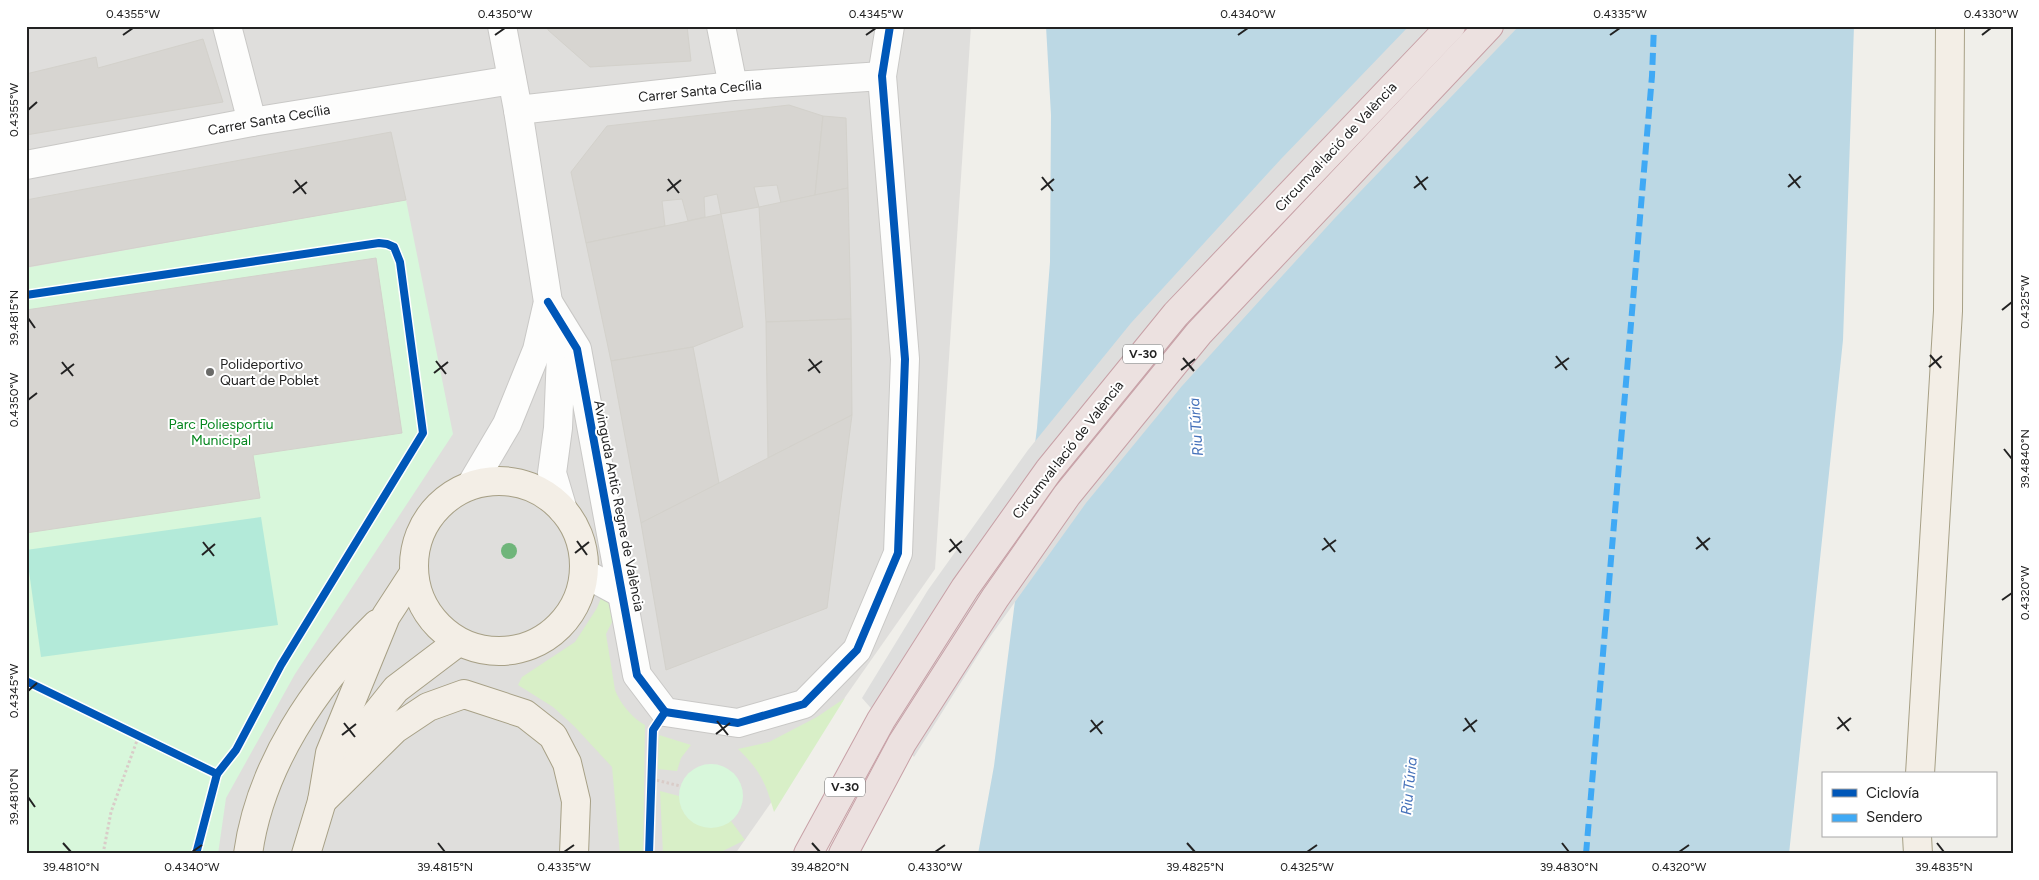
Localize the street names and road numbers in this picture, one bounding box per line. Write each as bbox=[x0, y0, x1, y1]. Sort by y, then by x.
street label: Carrer Santa Cecília bbox=[637, 76, 763, 106]
street label: Circumval·lació de València bbox=[1272, 79, 1400, 215]
street label: Carrer Santa Cecília bbox=[206, 101, 332, 139]
road number: V-30 bbox=[1123, 344, 1163, 364]
street label: Circumval·lació de València bbox=[1009, 377, 1127, 523]
street label: Avinguda Antic Regne de València bbox=[590, 399, 648, 613]
road number: V-30 bbox=[825, 778, 865, 796]

